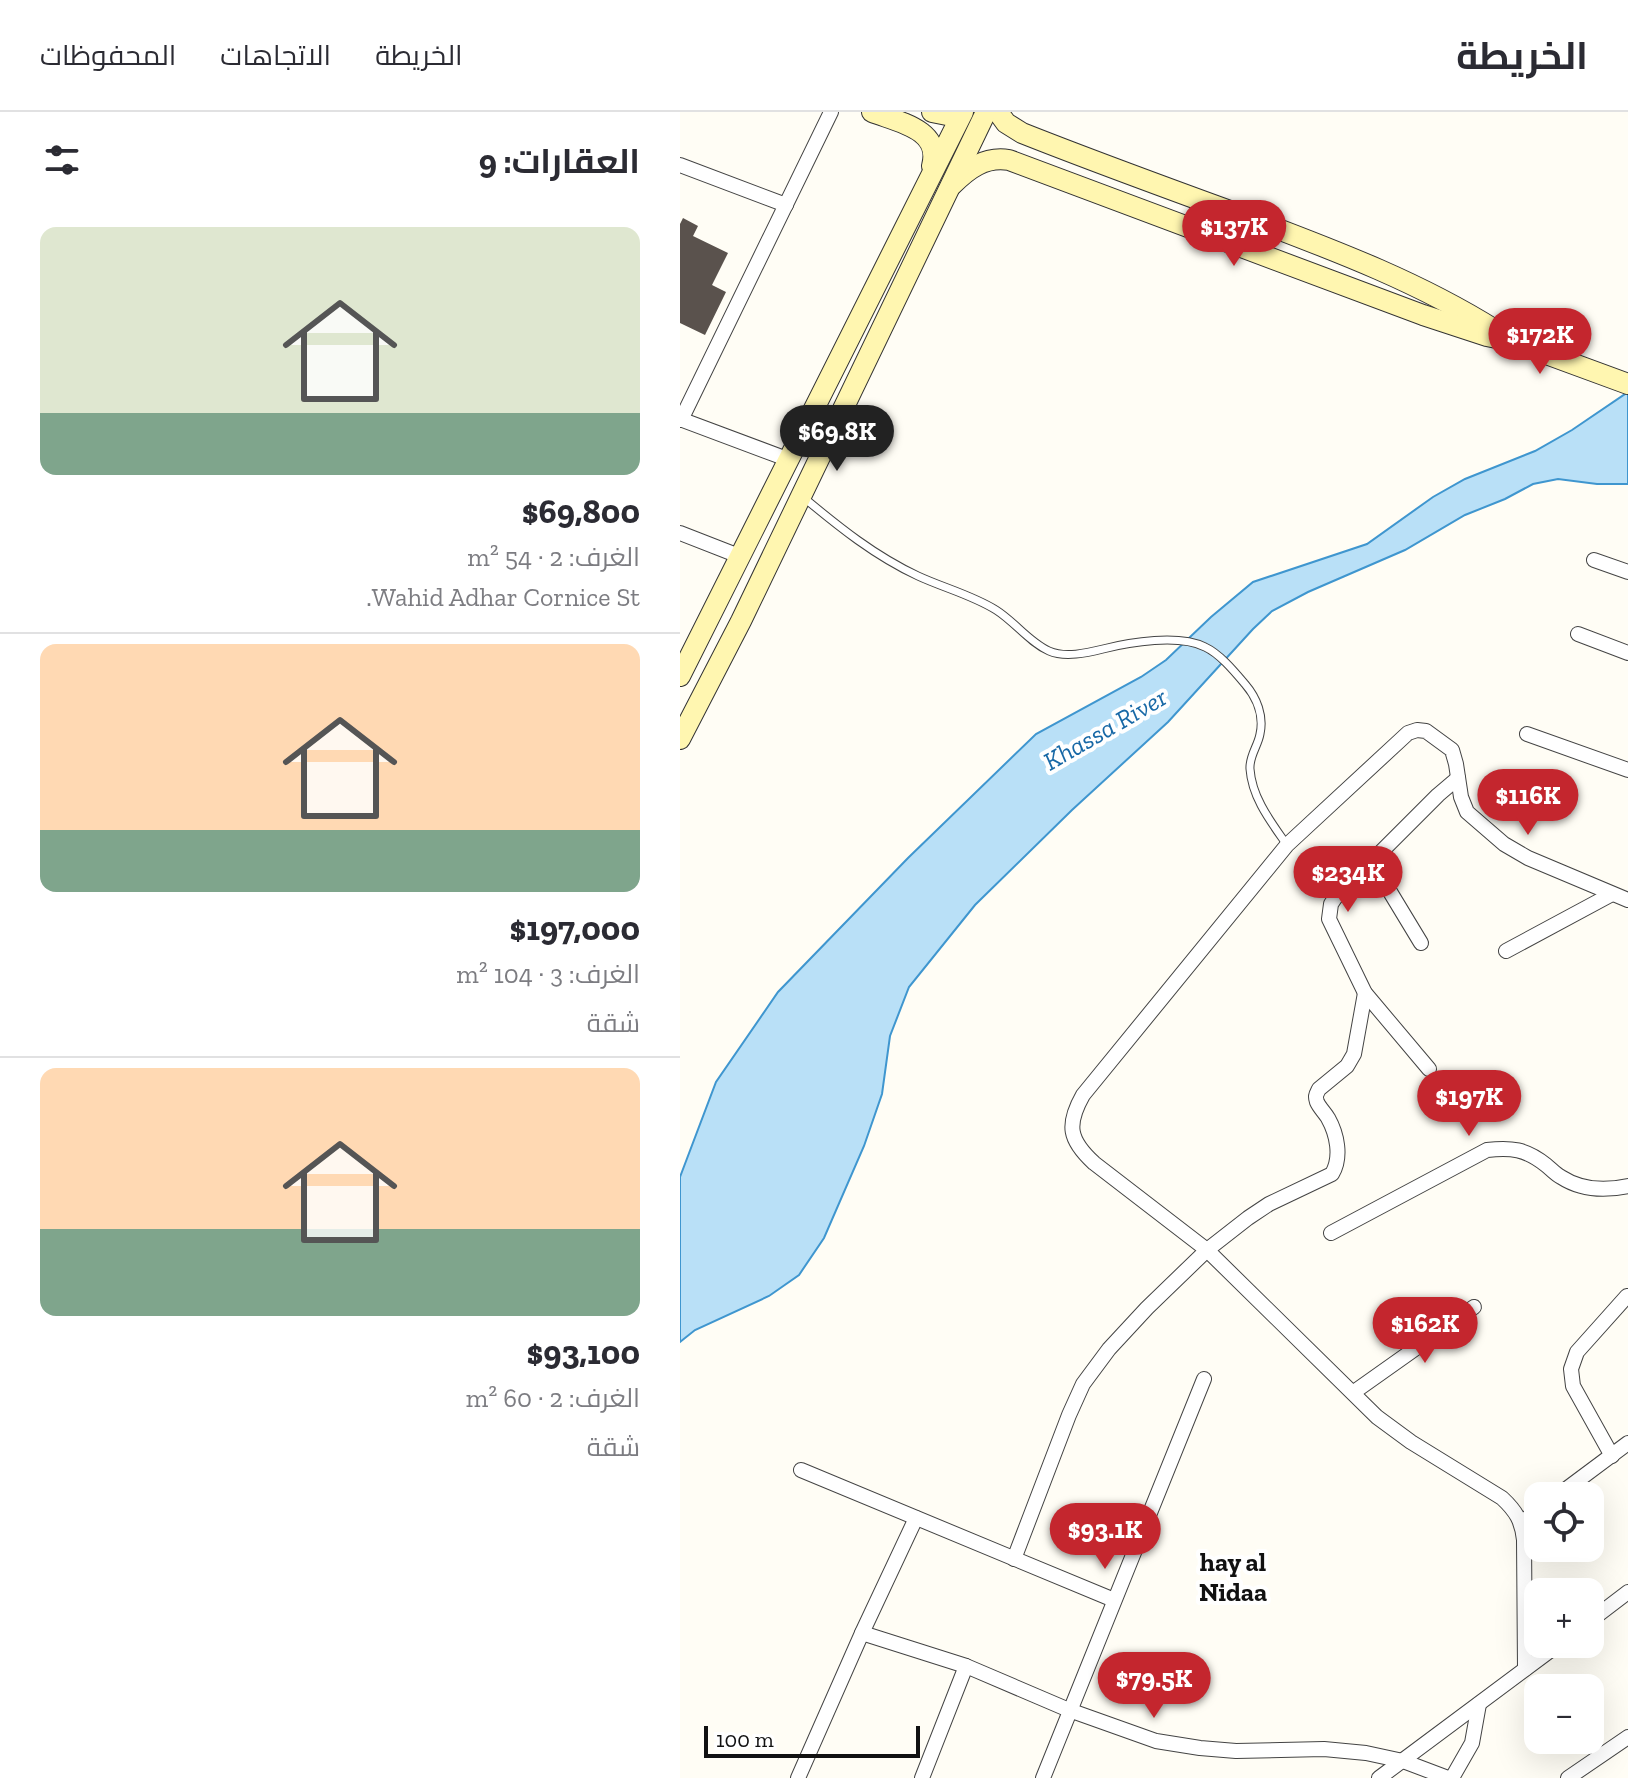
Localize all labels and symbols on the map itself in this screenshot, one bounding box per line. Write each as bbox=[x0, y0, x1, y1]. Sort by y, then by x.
pin: $137K bbox=[1178, 200, 1290, 268]
pin: $172K bbox=[1484, 308, 1596, 376]
pin: $69.8K bbox=[772, 405, 902, 473]
water label: Khassa River bbox=[1037, 681, 1173, 777]
pin: $116K bbox=[1472, 769, 1584, 837]
pin: $234K bbox=[1292, 846, 1404, 914]
pin: $197K bbox=[1413, 1070, 1525, 1138]
pin: $162K bbox=[1369, 1297, 1481, 1365]
pin: $93.1K bbox=[1040, 1503, 1170, 1571]
district label: hay al Nidaa bbox=[1199, 1546, 1267, 1608]
pin: $79.5K bbox=[1089, 1652, 1219, 1720]
scale bar bbox=[704, 1722, 920, 1758]

